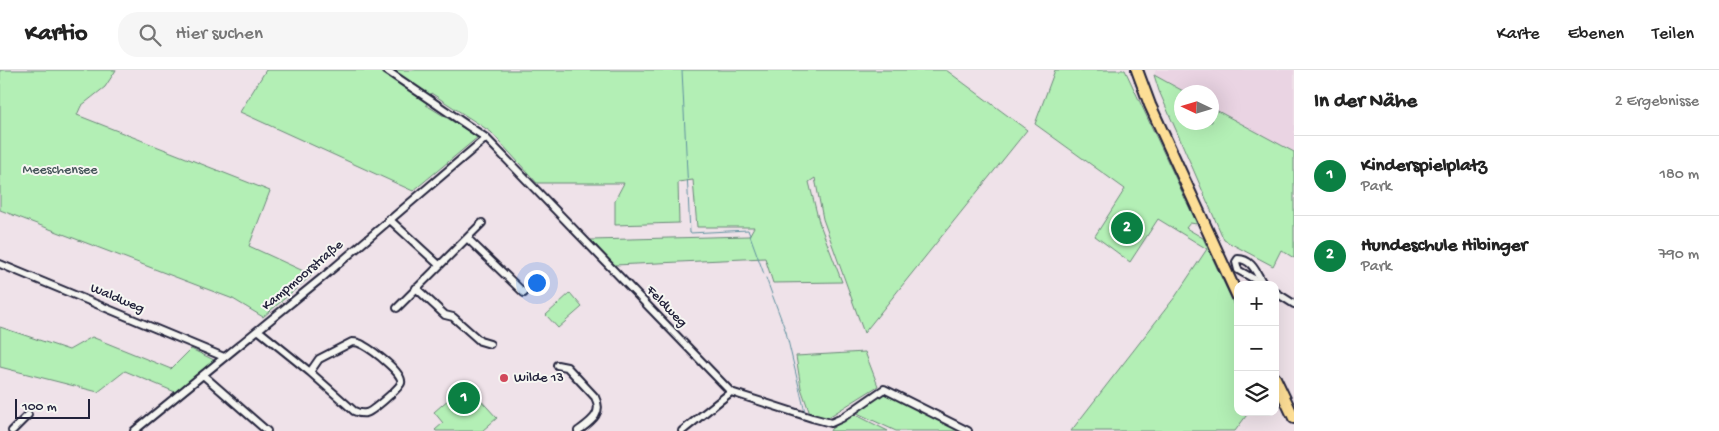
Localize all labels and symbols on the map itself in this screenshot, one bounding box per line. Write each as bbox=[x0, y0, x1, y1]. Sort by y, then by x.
north arrow bbox=[1174, 85, 1219, 130]
park label: Meeschensee bbox=[22, 162, 98, 179]
pin: 2 bbox=[1111, 209, 1143, 247]
street label: Kampmoorstraße bbox=[259, 237, 348, 315]
your location bbox=[524, 270, 550, 296]
street label: Waldweg bbox=[87, 280, 147, 318]
street label: Feldweg bbox=[641, 282, 690, 332]
place label: Wilde 13 bbox=[514, 370, 564, 387]
marker: Wilde 13 bbox=[498, 372, 510, 384]
pin: 1 bbox=[448, 379, 480, 417]
scale bar bbox=[15, 396, 90, 419]

